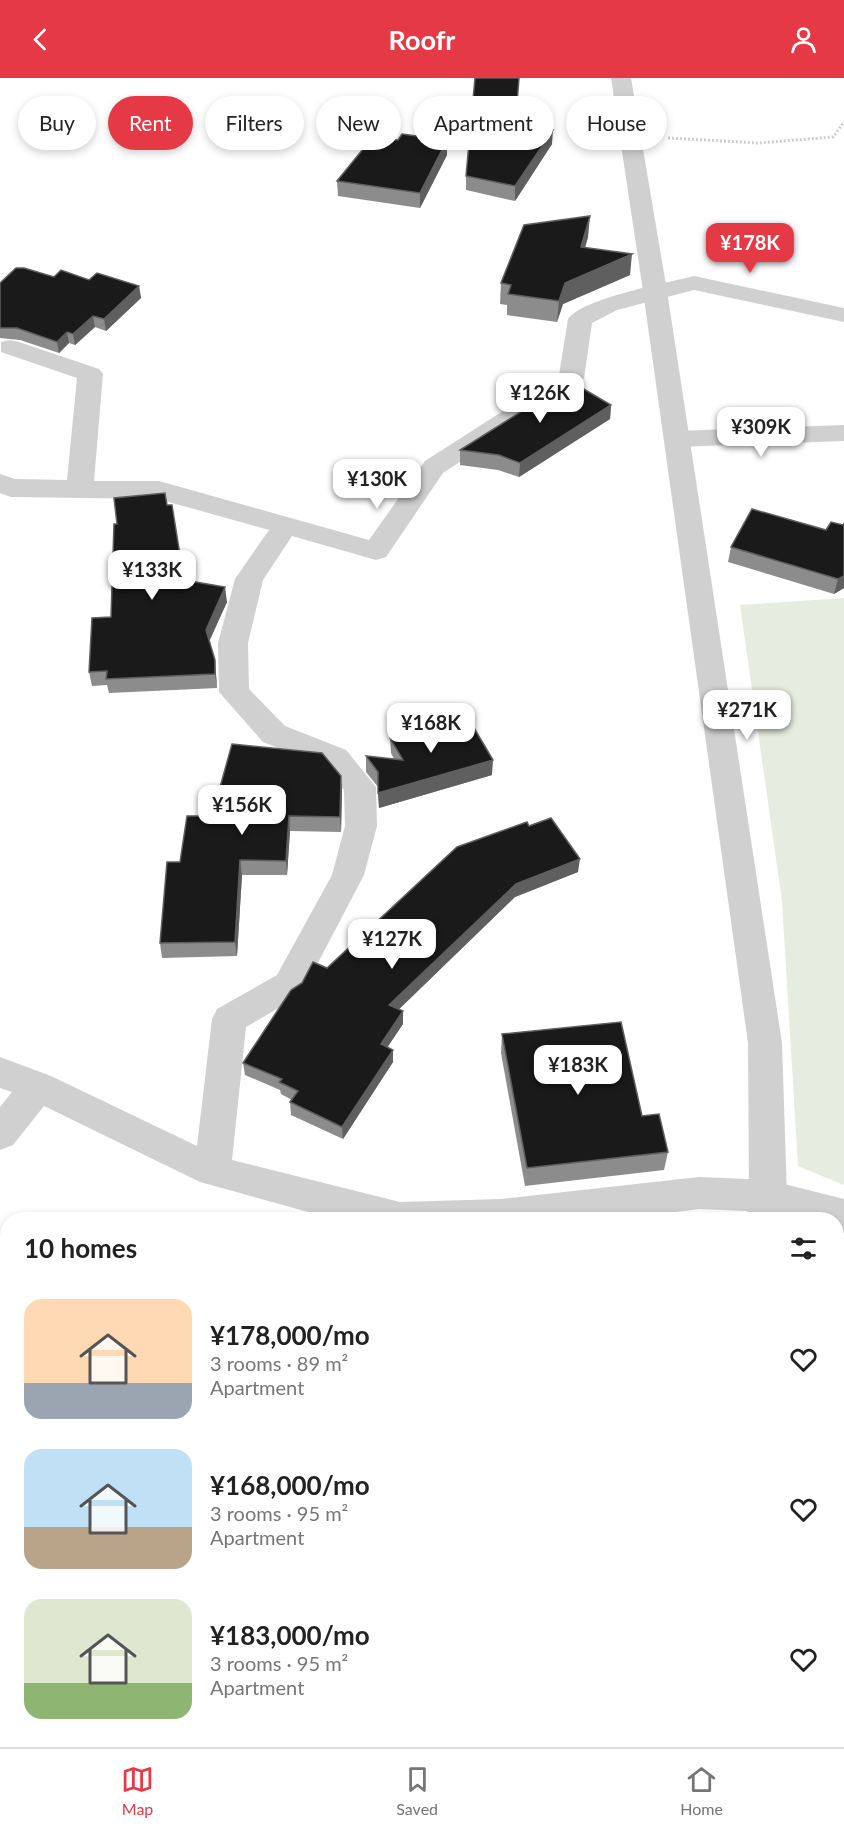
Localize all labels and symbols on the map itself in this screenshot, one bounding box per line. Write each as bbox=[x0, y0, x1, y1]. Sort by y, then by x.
pin: ¥178K bbox=[708, 223, 792, 274]
pin: ¥126K bbox=[498, 373, 582, 424]
pin: ¥309K bbox=[719, 407, 803, 458]
pin: ¥130K bbox=[335, 459, 419, 510]
pin: ¥133K bbox=[110, 550, 194, 601]
pin: ¥271K bbox=[705, 690, 789, 741]
pin: ¥168K bbox=[389, 703, 473, 754]
pin: ¥156K bbox=[200, 785, 284, 836]
pin: ¥127K bbox=[350, 919, 434, 970]
pin: ¥183K bbox=[536, 1045, 620, 1096]

